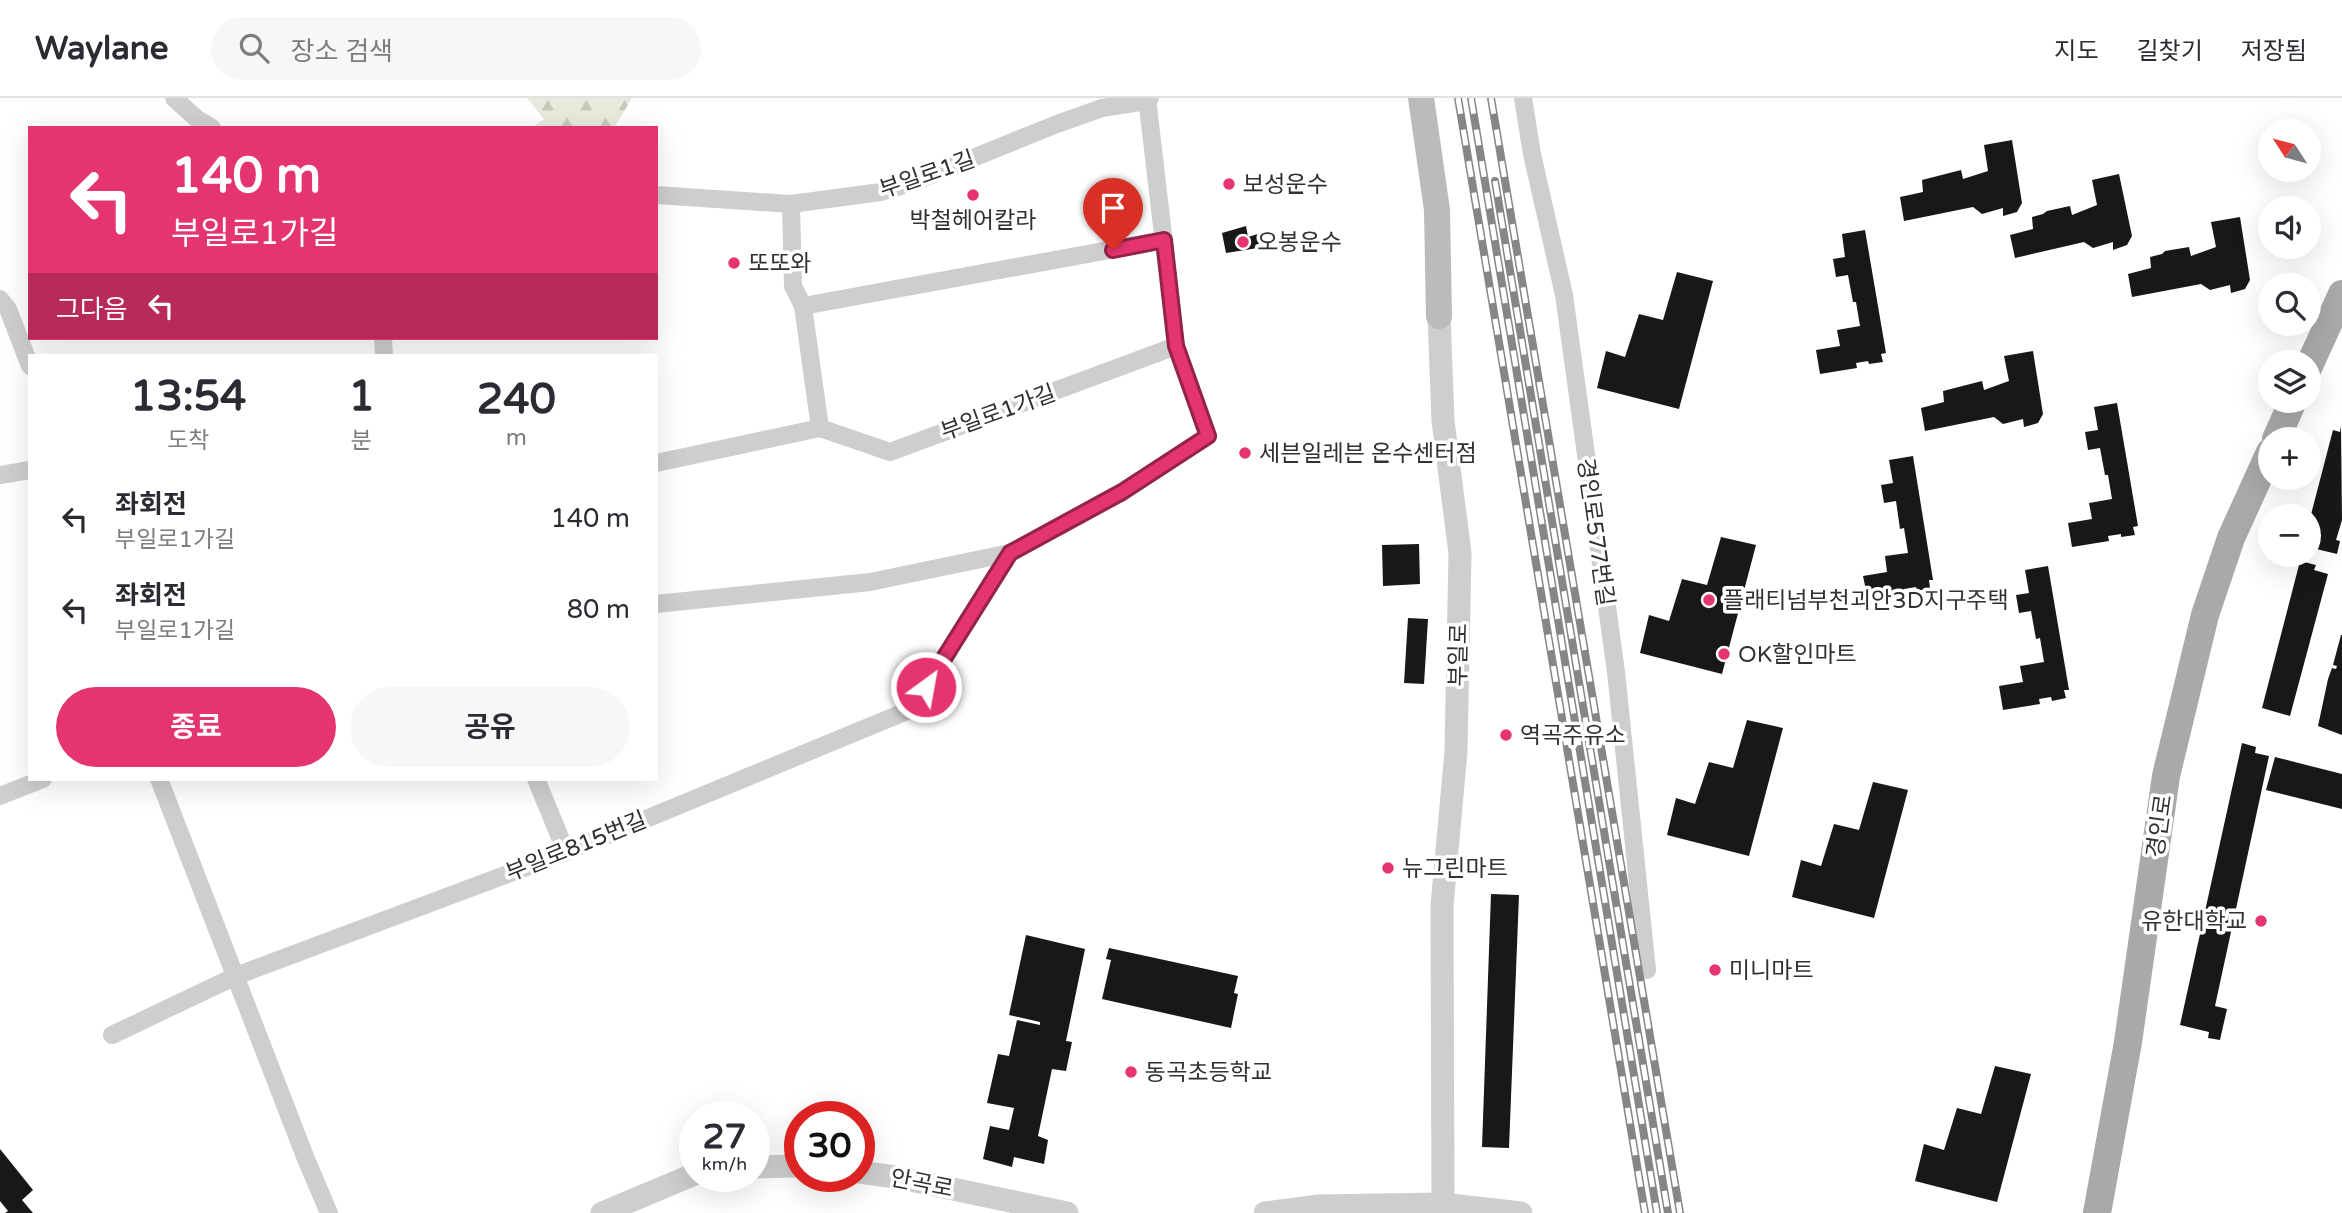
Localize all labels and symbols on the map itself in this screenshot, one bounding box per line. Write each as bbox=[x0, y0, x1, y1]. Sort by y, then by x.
north arrow bbox=[2258, 119, 2320, 182]
street label: 부일로1길 bbox=[876, 146, 979, 204]
place label: 보성운수 bbox=[1243, 171, 1328, 199]
marker: 보성운수 bbox=[1221, 176, 1237, 192]
pin bbox=[1083, 178, 1143, 250]
marker: 박철헤어칼라 bbox=[965, 187, 981, 203]
place label: 박철헤어칼라 bbox=[910, 207, 1036, 235]
place label: 오봉운수 bbox=[1257, 229, 1342, 257]
marker: 오봉운수 bbox=[1235, 234, 1251, 250]
place label: 또또와 bbox=[748, 250, 811, 278]
marker: 또또와 bbox=[726, 255, 742, 271]
street label: 부일로1가길 bbox=[937, 379, 1060, 447]
place label: 세븐일레븐 온수센터점 bbox=[1259, 440, 1477, 468]
marker: 세븐일레븐 온수센터점 bbox=[1237, 445, 1253, 461]
street label: 경인로577번길 bbox=[1571, 456, 1619, 608]
place label: 플래티넘부천괴안3D지구주택 bbox=[1723, 587, 2009, 615]
marker: 플래티넘부천괴안3D지구주택 bbox=[1701, 592, 1717, 608]
street label: 부일로 bbox=[1444, 623, 1474, 687]
place label: OK할인마트 bbox=[1738, 641, 1857, 669]
marker: OK할인마트 bbox=[1716, 646, 1732, 662]
position arrow bbox=[889, 650, 963, 724]
place label: 역곡주유소 bbox=[1520, 722, 1626, 750]
marker: 역곡주유소 bbox=[1498, 727, 1514, 743]
street label: 경인로 bbox=[2142, 793, 2178, 860]
street label: 부일로815번길 bbox=[502, 806, 651, 888]
place label: 뉴그린마트 bbox=[1402, 855, 1508, 883]
marker: 뉴그린마트 bbox=[1380, 860, 1396, 876]
place label: 유한대학교 bbox=[2141, 908, 2247, 936]
marker: 유한대학교 bbox=[2253, 913, 2269, 929]
place label: 미니마트 bbox=[1729, 957, 1814, 985]
marker: 미니마트 bbox=[1707, 962, 1723, 978]
place label: 동곡초등학교 bbox=[1145, 1059, 1272, 1087]
marker: 동곡초등학교 bbox=[1123, 1064, 1139, 1080]
speed limit sign: 30 bbox=[784, 1101, 875, 1192]
street label: 안곡로 bbox=[888, 1164, 956, 1204]

